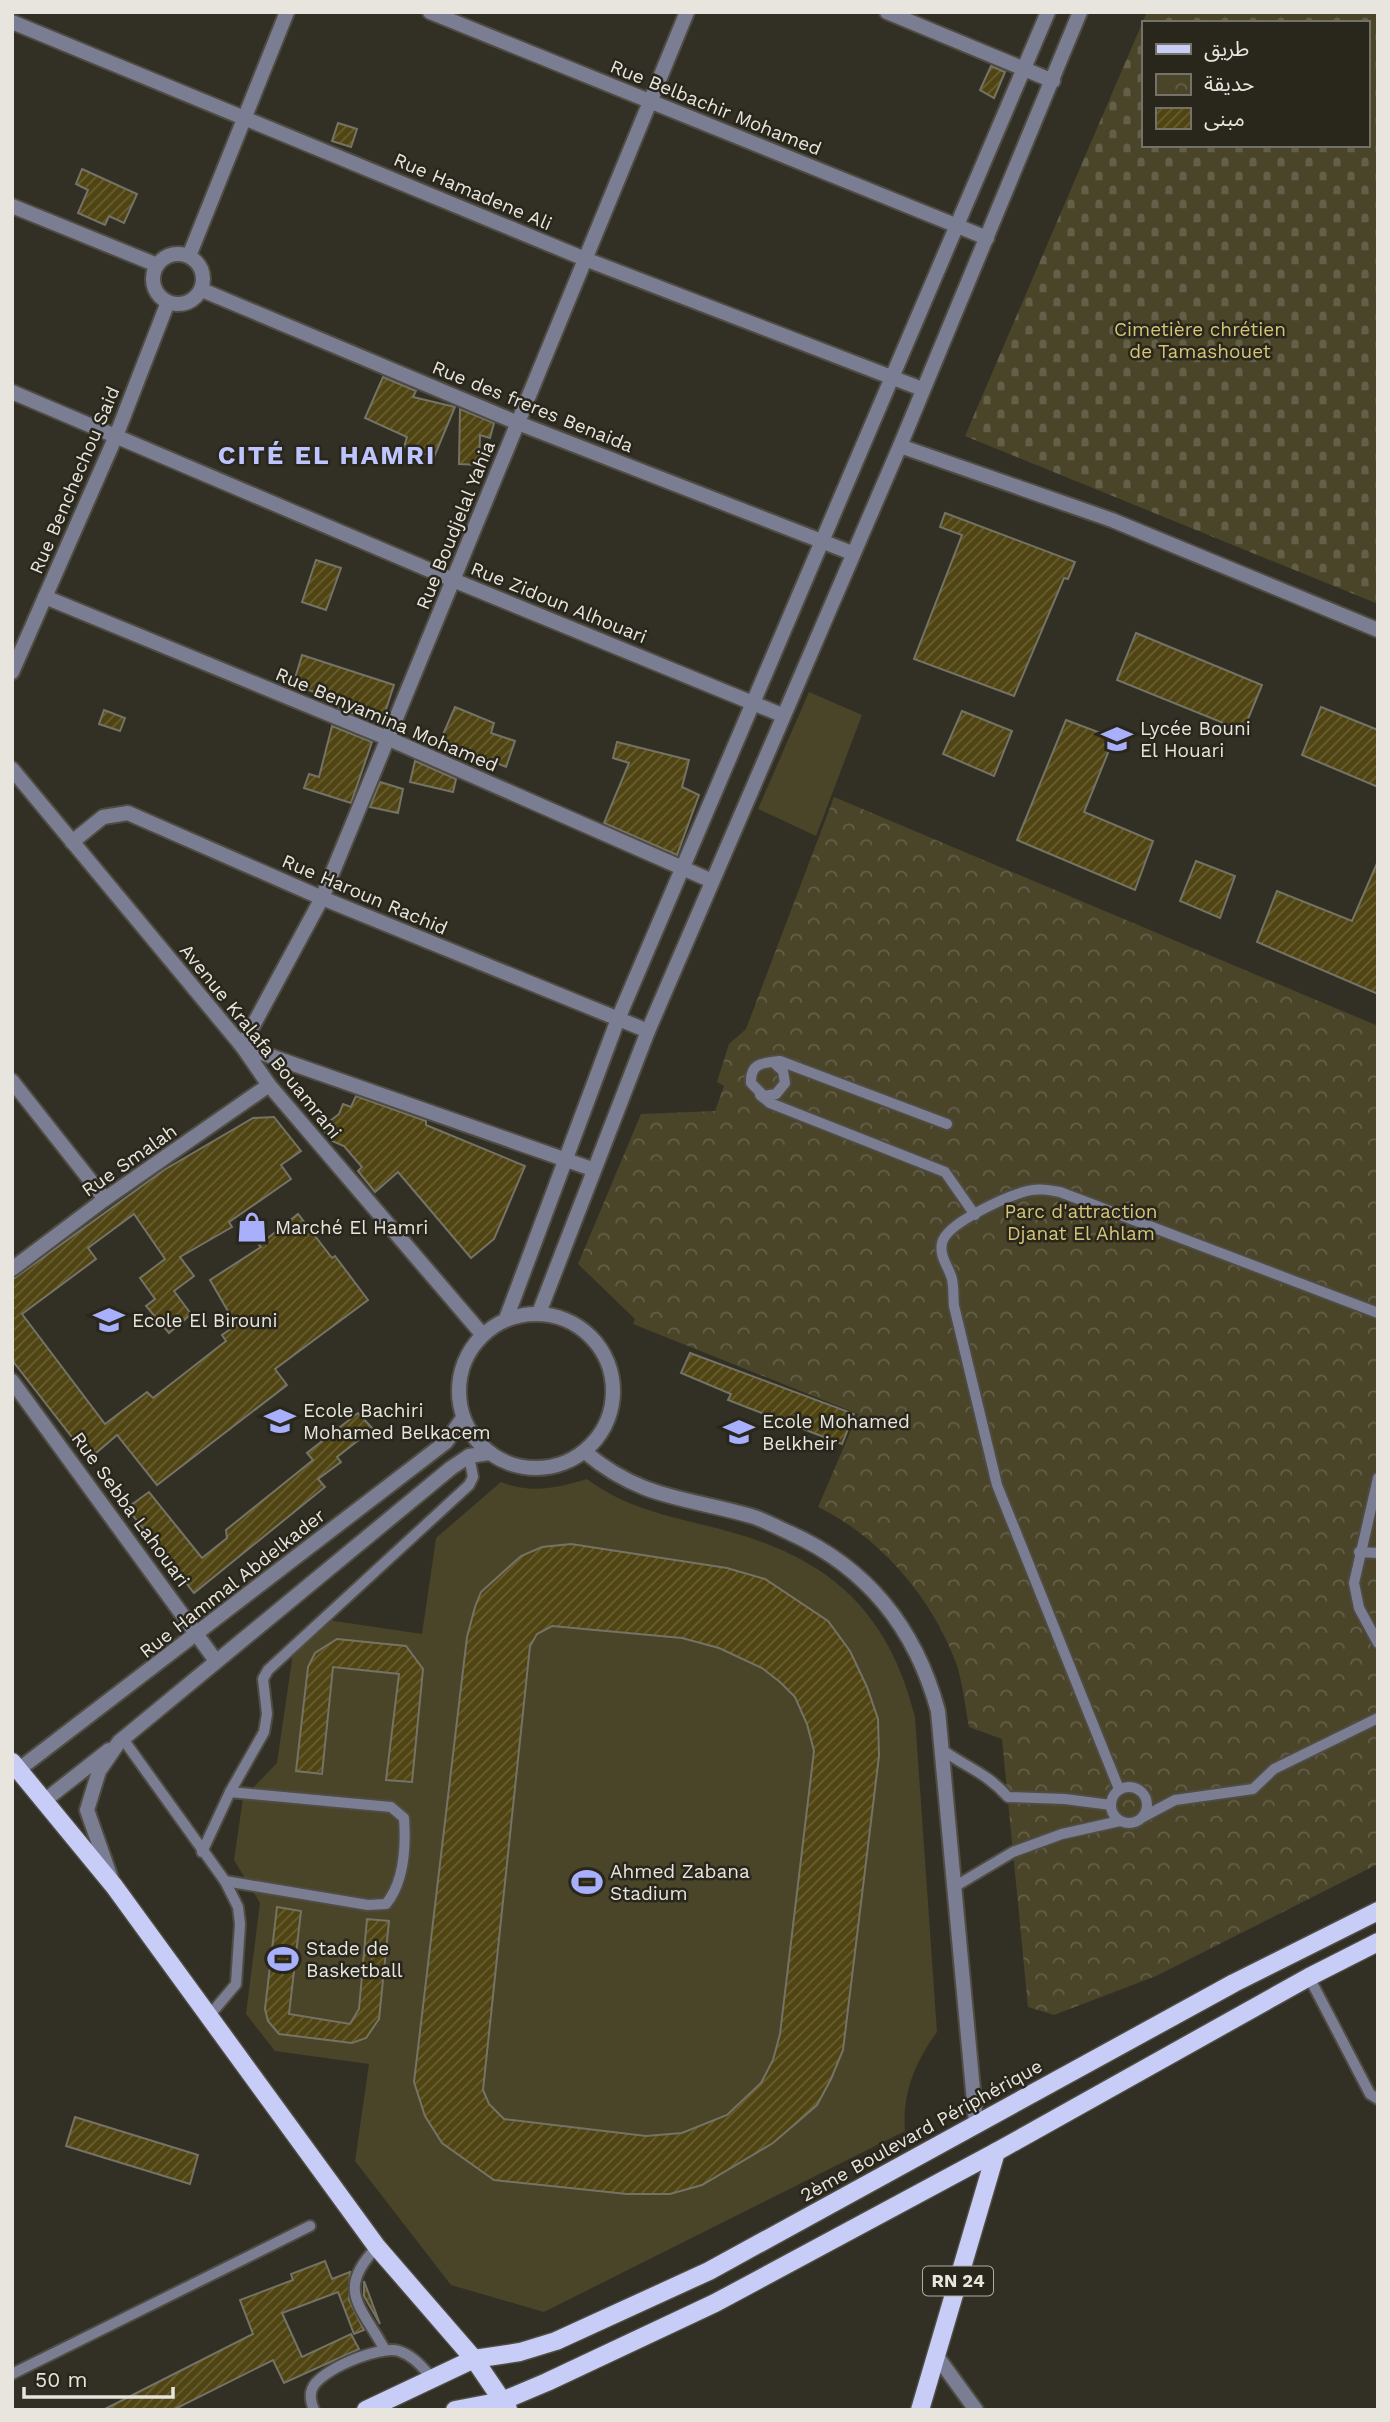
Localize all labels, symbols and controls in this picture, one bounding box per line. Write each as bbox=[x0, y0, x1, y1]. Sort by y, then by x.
legend bbox=[1142, 21, 1369, 147]
text: طريق bbox=[1204, 36, 1249, 62]
street label: Rue Belbachir Mohamed bbox=[607, 55, 825, 160]
text: حديقة bbox=[1204, 71, 1254, 96]
text: مبنى bbox=[1204, 106, 1245, 131]
street label: Rue Hamadene Ali bbox=[390, 148, 555, 235]
park label: Cimetière chrétien de Tamashouet bbox=[1114, 318, 1286, 363]
street label: Rue des freres Benaida bbox=[429, 356, 637, 457]
street label: Rue Benchechou Said bbox=[24, 383, 124, 578]
street label: Rue Boudjelal Yahia bbox=[411, 437, 500, 613]
district label: CITÉ EL HAMRI bbox=[218, 440, 436, 470]
street label: Rue Zidoun Alhouari bbox=[467, 557, 650, 648]
street label: Rue Benyamina Mohamed bbox=[272, 662, 502, 777]
place label: Lycée Bouni El Houari bbox=[1140, 717, 1251, 762]
school or university icon: Lycée Bouni El Houari bbox=[1100, 722, 1134, 756]
street label: Rue Haroun Rachid bbox=[279, 849, 451, 940]
street label: Avenue Kralafa Bouamrani bbox=[175, 939, 346, 1143]
street label: Rue Smalah bbox=[77, 1119, 181, 1202]
park label: Parc d'attraction Djanat El Ahlam bbox=[1004, 1200, 1158, 1245]
shop icon: Marché El Hamri bbox=[235, 1210, 269, 1244]
place label: Marché El Hamri bbox=[275, 1216, 428, 1239]
school or university icon: Ecole El Birouni bbox=[92, 1303, 126, 1337]
place label: Ecole El Birouni bbox=[132, 1309, 278, 1332]
place label: Ecole Bachiri Mohamed Belkacem bbox=[303, 1399, 491, 1444]
school or university icon: Ecole Bachiri Mohamed Belkacem bbox=[263, 1404, 297, 1438]
place label: Ecole Mohamed Belkheir bbox=[762, 1410, 910, 1455]
school or university icon: Ecole Mohamed Belkheir bbox=[722, 1415, 756, 1449]
street label: Rue Sebba Lahouari bbox=[67, 1427, 195, 1591]
street label: Rue Hammal Abdelkader bbox=[135, 1504, 330, 1663]
place label: Ahmed Zabana Stadium bbox=[610, 1860, 750, 1905]
sports icon: Ahmed Zabana Stadium bbox=[570, 1865, 604, 1899]
place label: Stade de Basketball bbox=[306, 1937, 403, 1982]
sports icon: Stade de Basketball bbox=[266, 1942, 300, 1976]
street label: 2ème Boulevard Périphérique bbox=[796, 2054, 1046, 2207]
road number: RN 24 bbox=[923, 2266, 993, 2295]
scale bar bbox=[24, 2356, 173, 2400]
text: 50 m bbox=[35, 2367, 87, 2392]

